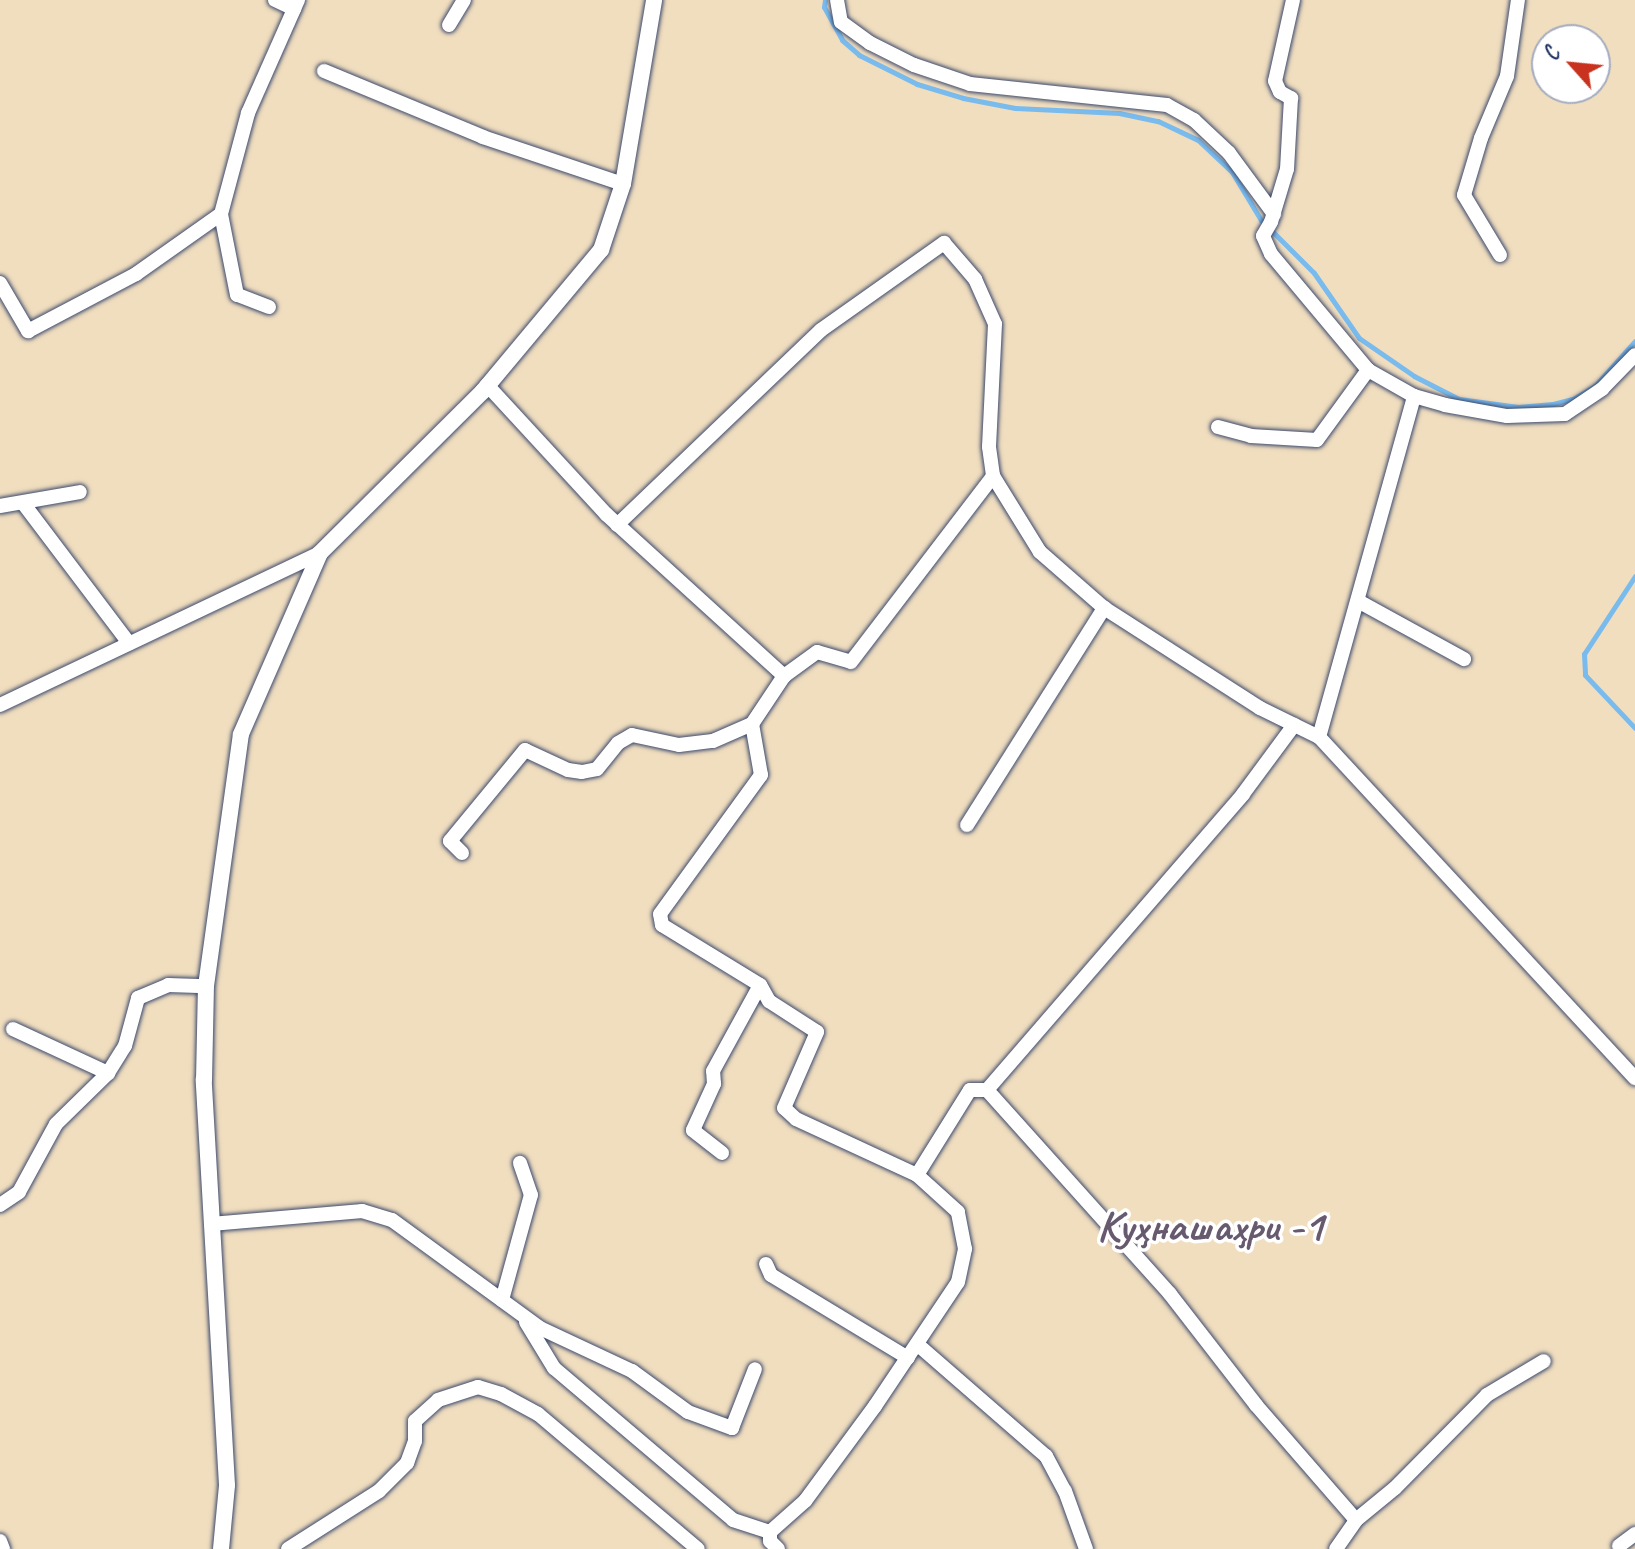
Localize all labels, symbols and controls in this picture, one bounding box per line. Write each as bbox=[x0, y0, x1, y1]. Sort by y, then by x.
north arrow bbox=[1531, 24, 1611, 104]
text: С bbox=[1536, 43, 1566, 65]
district label: Куҳнашаҳри -1 bbox=[1097, 1200, 1323, 1252]

